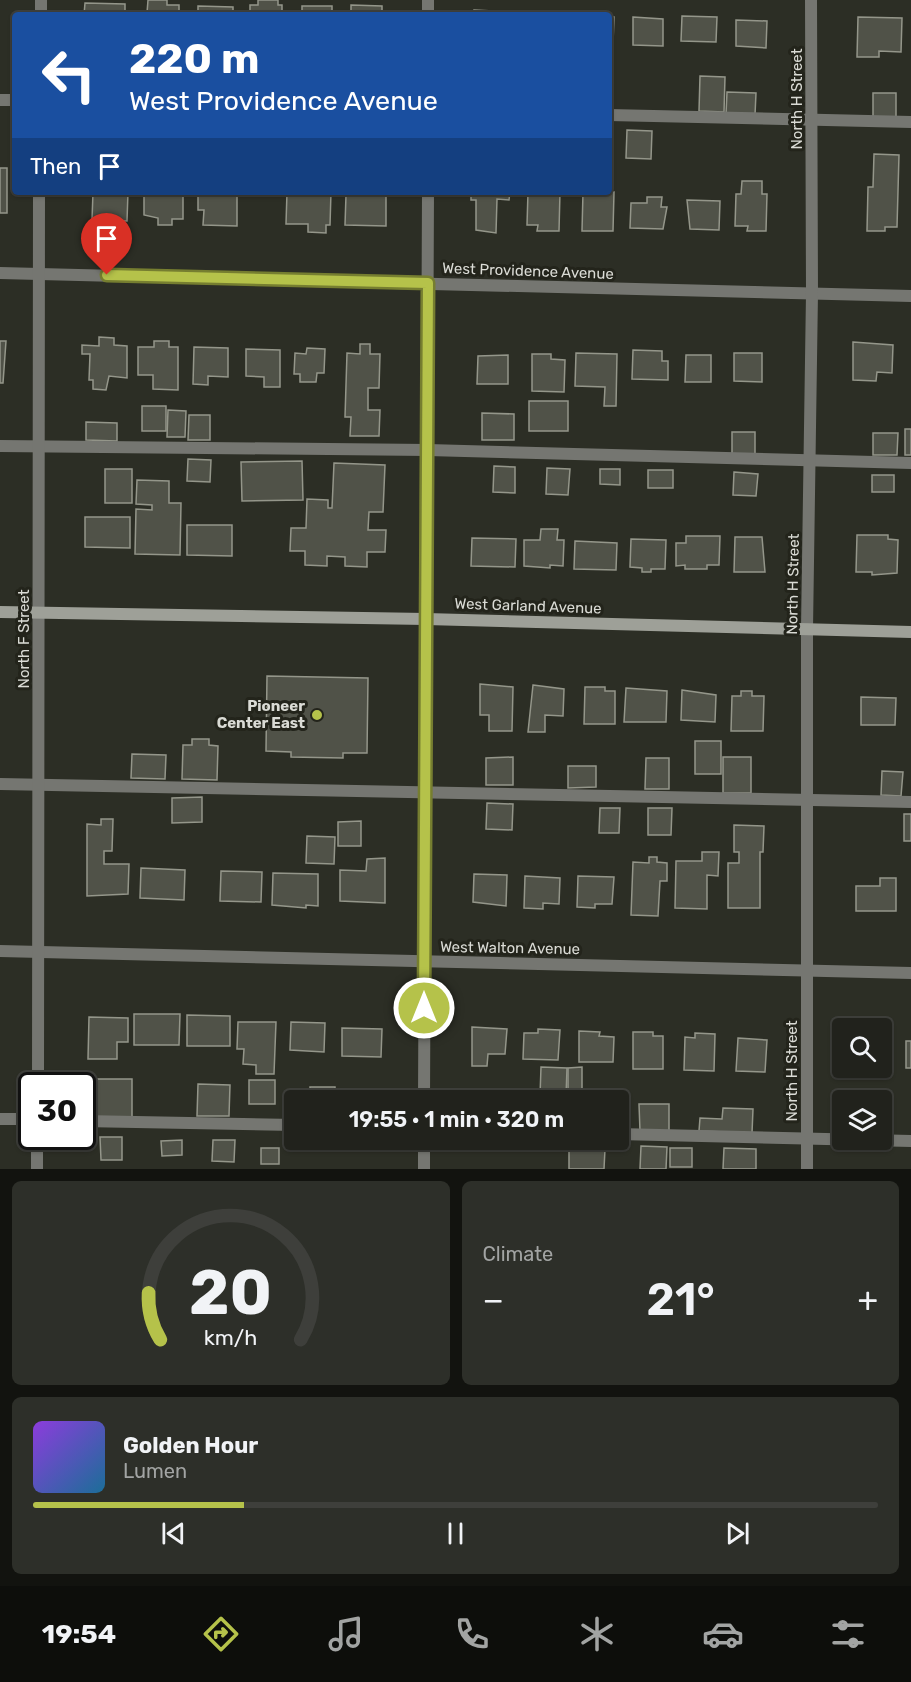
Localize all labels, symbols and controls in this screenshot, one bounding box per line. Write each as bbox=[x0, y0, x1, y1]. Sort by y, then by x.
text: 220 m bbox=[129, 34, 260, 84]
icon: left bbox=[30, 36, 108, 114]
street label: North H Street bbox=[788, 48, 806, 150]
text: West Providence Avenue bbox=[129, 85, 438, 117]
icon: arrive bbox=[93, 150, 126, 183]
text: Then bbox=[30, 153, 81, 180]
pin bbox=[81, 213, 132, 275]
icon: arrive bbox=[90, 222, 123, 255]
street label: West Providence Avenue bbox=[442, 259, 614, 283]
street label: North H Street bbox=[783, 533, 803, 635]
street label: North F Street bbox=[15, 589, 33, 688]
street label: West Garland Avenue bbox=[454, 594, 602, 618]
place label: Pioneer Center East bbox=[217, 697, 305, 732]
marker: Pioneer Center East bbox=[310, 708, 324, 722]
street label: West Walton Avenue bbox=[440, 938, 580, 958]
position arrow bbox=[392, 976, 456, 1040]
map controls bbox=[832, 1018, 892, 1150]
button: search bbox=[832, 1018, 892, 1078]
street label: North H Street bbox=[783, 1020, 801, 1122]
speed limit sign: 30 bbox=[18, 1072, 96, 1150]
button: layers bbox=[832, 1090, 892, 1150]
text: 19:55 · 1 min · 320 m bbox=[349, 1106, 564, 1133]
text: Climate bbox=[483, 1242, 553, 1266]
text: 20 bbox=[189, 1256, 272, 1330]
text: 21° bbox=[647, 1273, 715, 1326]
text: − bbox=[483, 1280, 504, 1319]
text: + bbox=[857, 1280, 878, 1319]
text: km/h bbox=[204, 1325, 258, 1350]
text: Golden Hour bbox=[123, 1432, 258, 1459]
text: Lumen bbox=[123, 1459, 187, 1483]
icon: previous bbox=[157, 1517, 190, 1550]
icon: pause bbox=[439, 1517, 472, 1550]
icon: next bbox=[721, 1517, 754, 1550]
icon: directions bbox=[200, 1613, 242, 1655]
icon: music bbox=[325, 1613, 367, 1655]
icon: phone bbox=[451, 1613, 493, 1655]
icon: climate bbox=[576, 1613, 618, 1655]
icon: car bbox=[702, 1613, 744, 1655]
icon: filters bbox=[827, 1613, 869, 1655]
text: 19:54 bbox=[42, 1618, 116, 1650]

